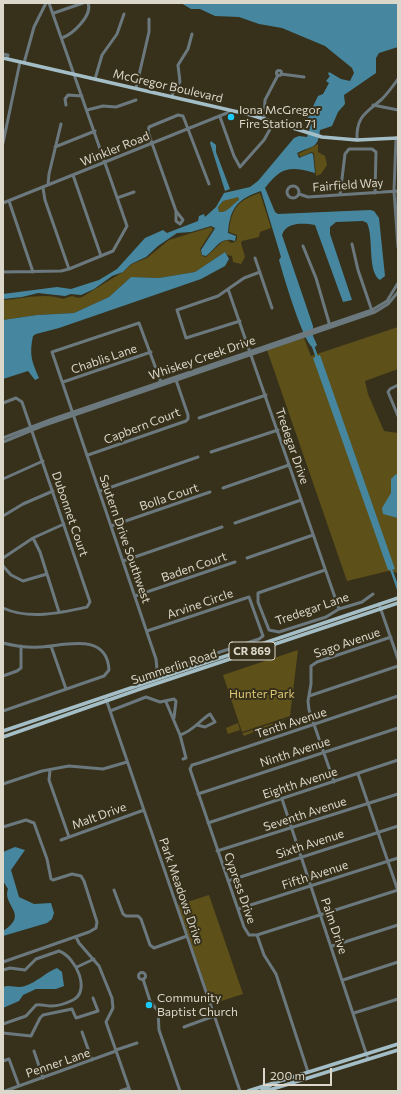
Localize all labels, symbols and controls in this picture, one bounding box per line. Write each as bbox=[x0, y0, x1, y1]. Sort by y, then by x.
street label: McGregor Boulevard bbox=[112, 66, 224, 106]
place label: Iona McGregor Fire Station 71 bbox=[239, 103, 320, 131]
marker: Iona McGregor Fire Station 71 bbox=[226, 112, 236, 122]
street label: Winkler Road bbox=[78, 129, 152, 169]
street label: Fairfield Way bbox=[312, 175, 384, 195]
street label: Whiskey Creek Drive bbox=[147, 333, 257, 383]
street label: Chablis Lane bbox=[69, 341, 139, 377]
street label: Capbern Court bbox=[102, 405, 182, 447]
street label: Tredegar Drive bbox=[272, 406, 312, 486]
street label: Dubonnet Court bbox=[49, 470, 91, 558]
street label: Sautern Drive Southwest bbox=[96, 473, 154, 605]
street label: Bolla Court bbox=[138, 480, 200, 514]
street label: Baden Court bbox=[159, 549, 229, 585]
street label: Arvine Circle bbox=[165, 586, 235, 622]
street label: Tredegar Lane bbox=[273, 590, 351, 628]
street label: Sago Avenue bbox=[312, 625, 382, 661]
road number: CR 869 bbox=[229, 642, 275, 660]
street label: Summerlin Road bbox=[129, 646, 219, 688]
park label: Hunter Park bbox=[229, 687, 295, 701]
street label: Tenth Avenue bbox=[254, 705, 328, 741]
street label: Ninth Avenue bbox=[258, 734, 332, 770]
street label: Eighth Avenue bbox=[261, 764, 339, 802]
street label: Seventh Avenue bbox=[262, 794, 348, 834]
street label: Malt Drive bbox=[70, 800, 128, 832]
street label: Sixth Avenue bbox=[274, 826, 346, 862]
street label: Park Meadows Drive bbox=[156, 836, 206, 946]
street label: Cypress Drive bbox=[221, 850, 259, 926]
street label: Fifth Avenue bbox=[280, 858, 350, 892]
street label: Palm Drive bbox=[318, 896, 350, 956]
place label: Community Baptist Church bbox=[157, 991, 238, 1019]
marker: Community Baptist Church bbox=[144, 1000, 154, 1010]
street label: Penner Lane bbox=[24, 1045, 92, 1081]
scale bar bbox=[265, 1060, 334, 1086]
text: 200 m bbox=[270, 1068, 305, 1082]

